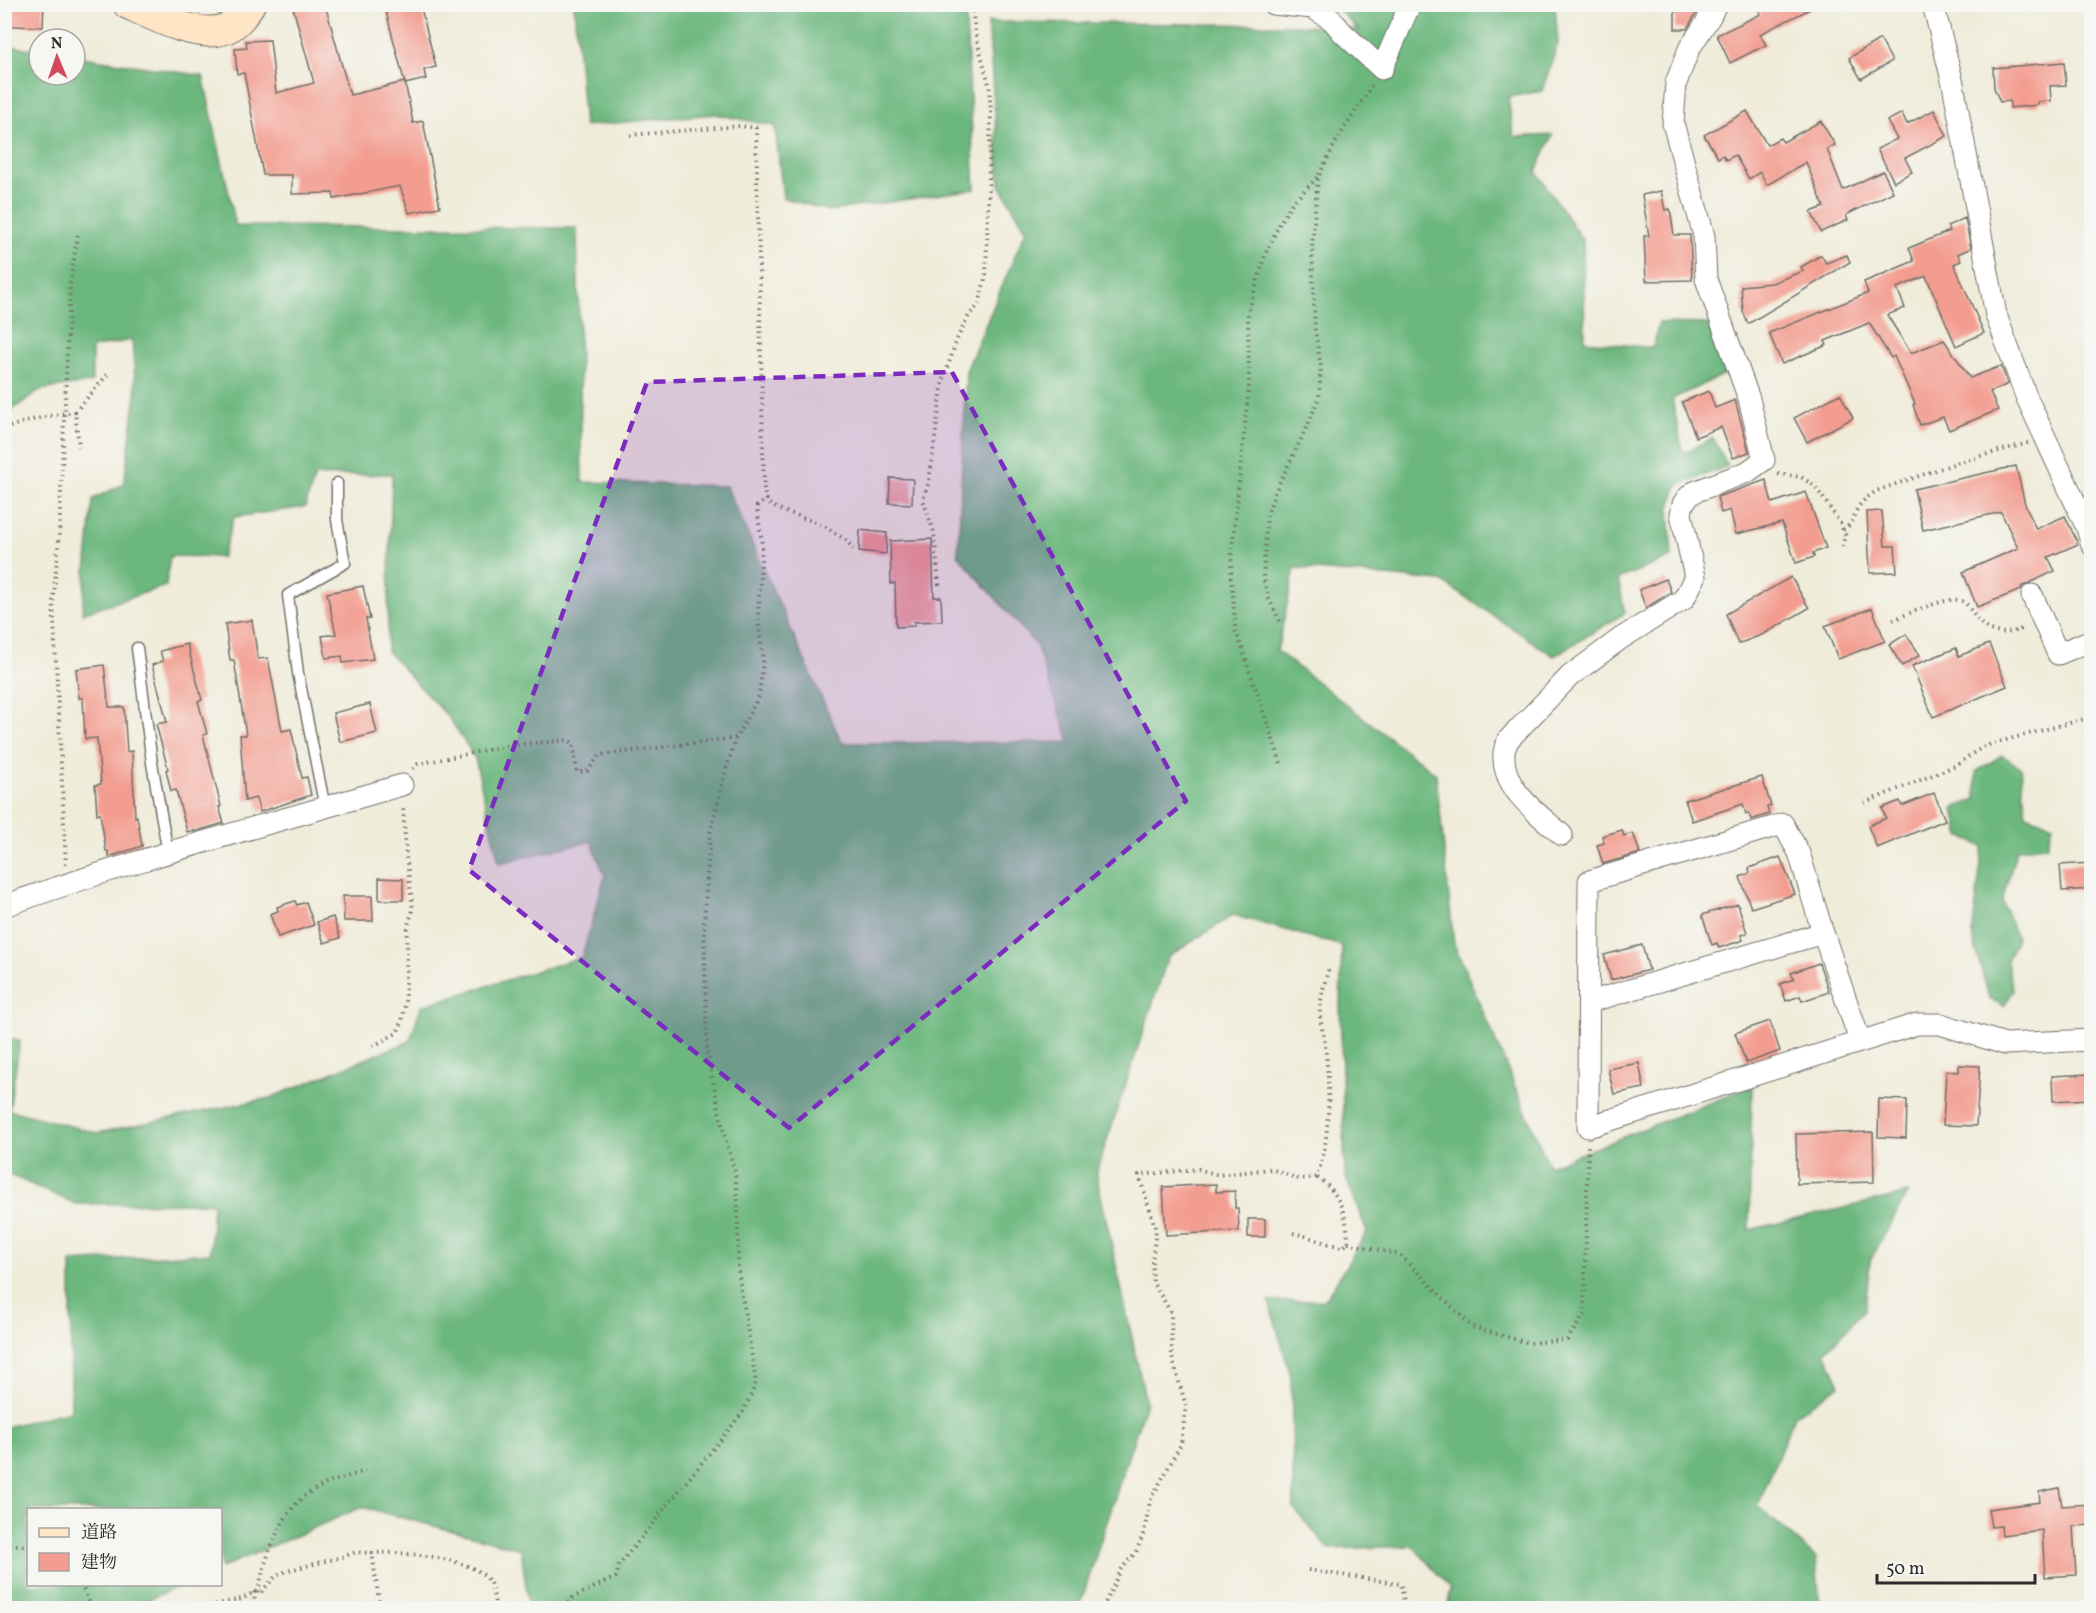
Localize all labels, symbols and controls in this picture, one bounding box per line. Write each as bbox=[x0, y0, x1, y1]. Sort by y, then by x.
north arrow bbox=[27, 27, 87, 87]
text: N bbox=[50, 33, 63, 55]
legend bbox=[27, 1508, 222, 1586]
text: 道路 bbox=[81, 1521, 117, 1546]
scale bar bbox=[1877, 1547, 2034, 1585]
text: 建物 bbox=[81, 1551, 117, 1576]
text: 50 m bbox=[1886, 1557, 1925, 1582]

